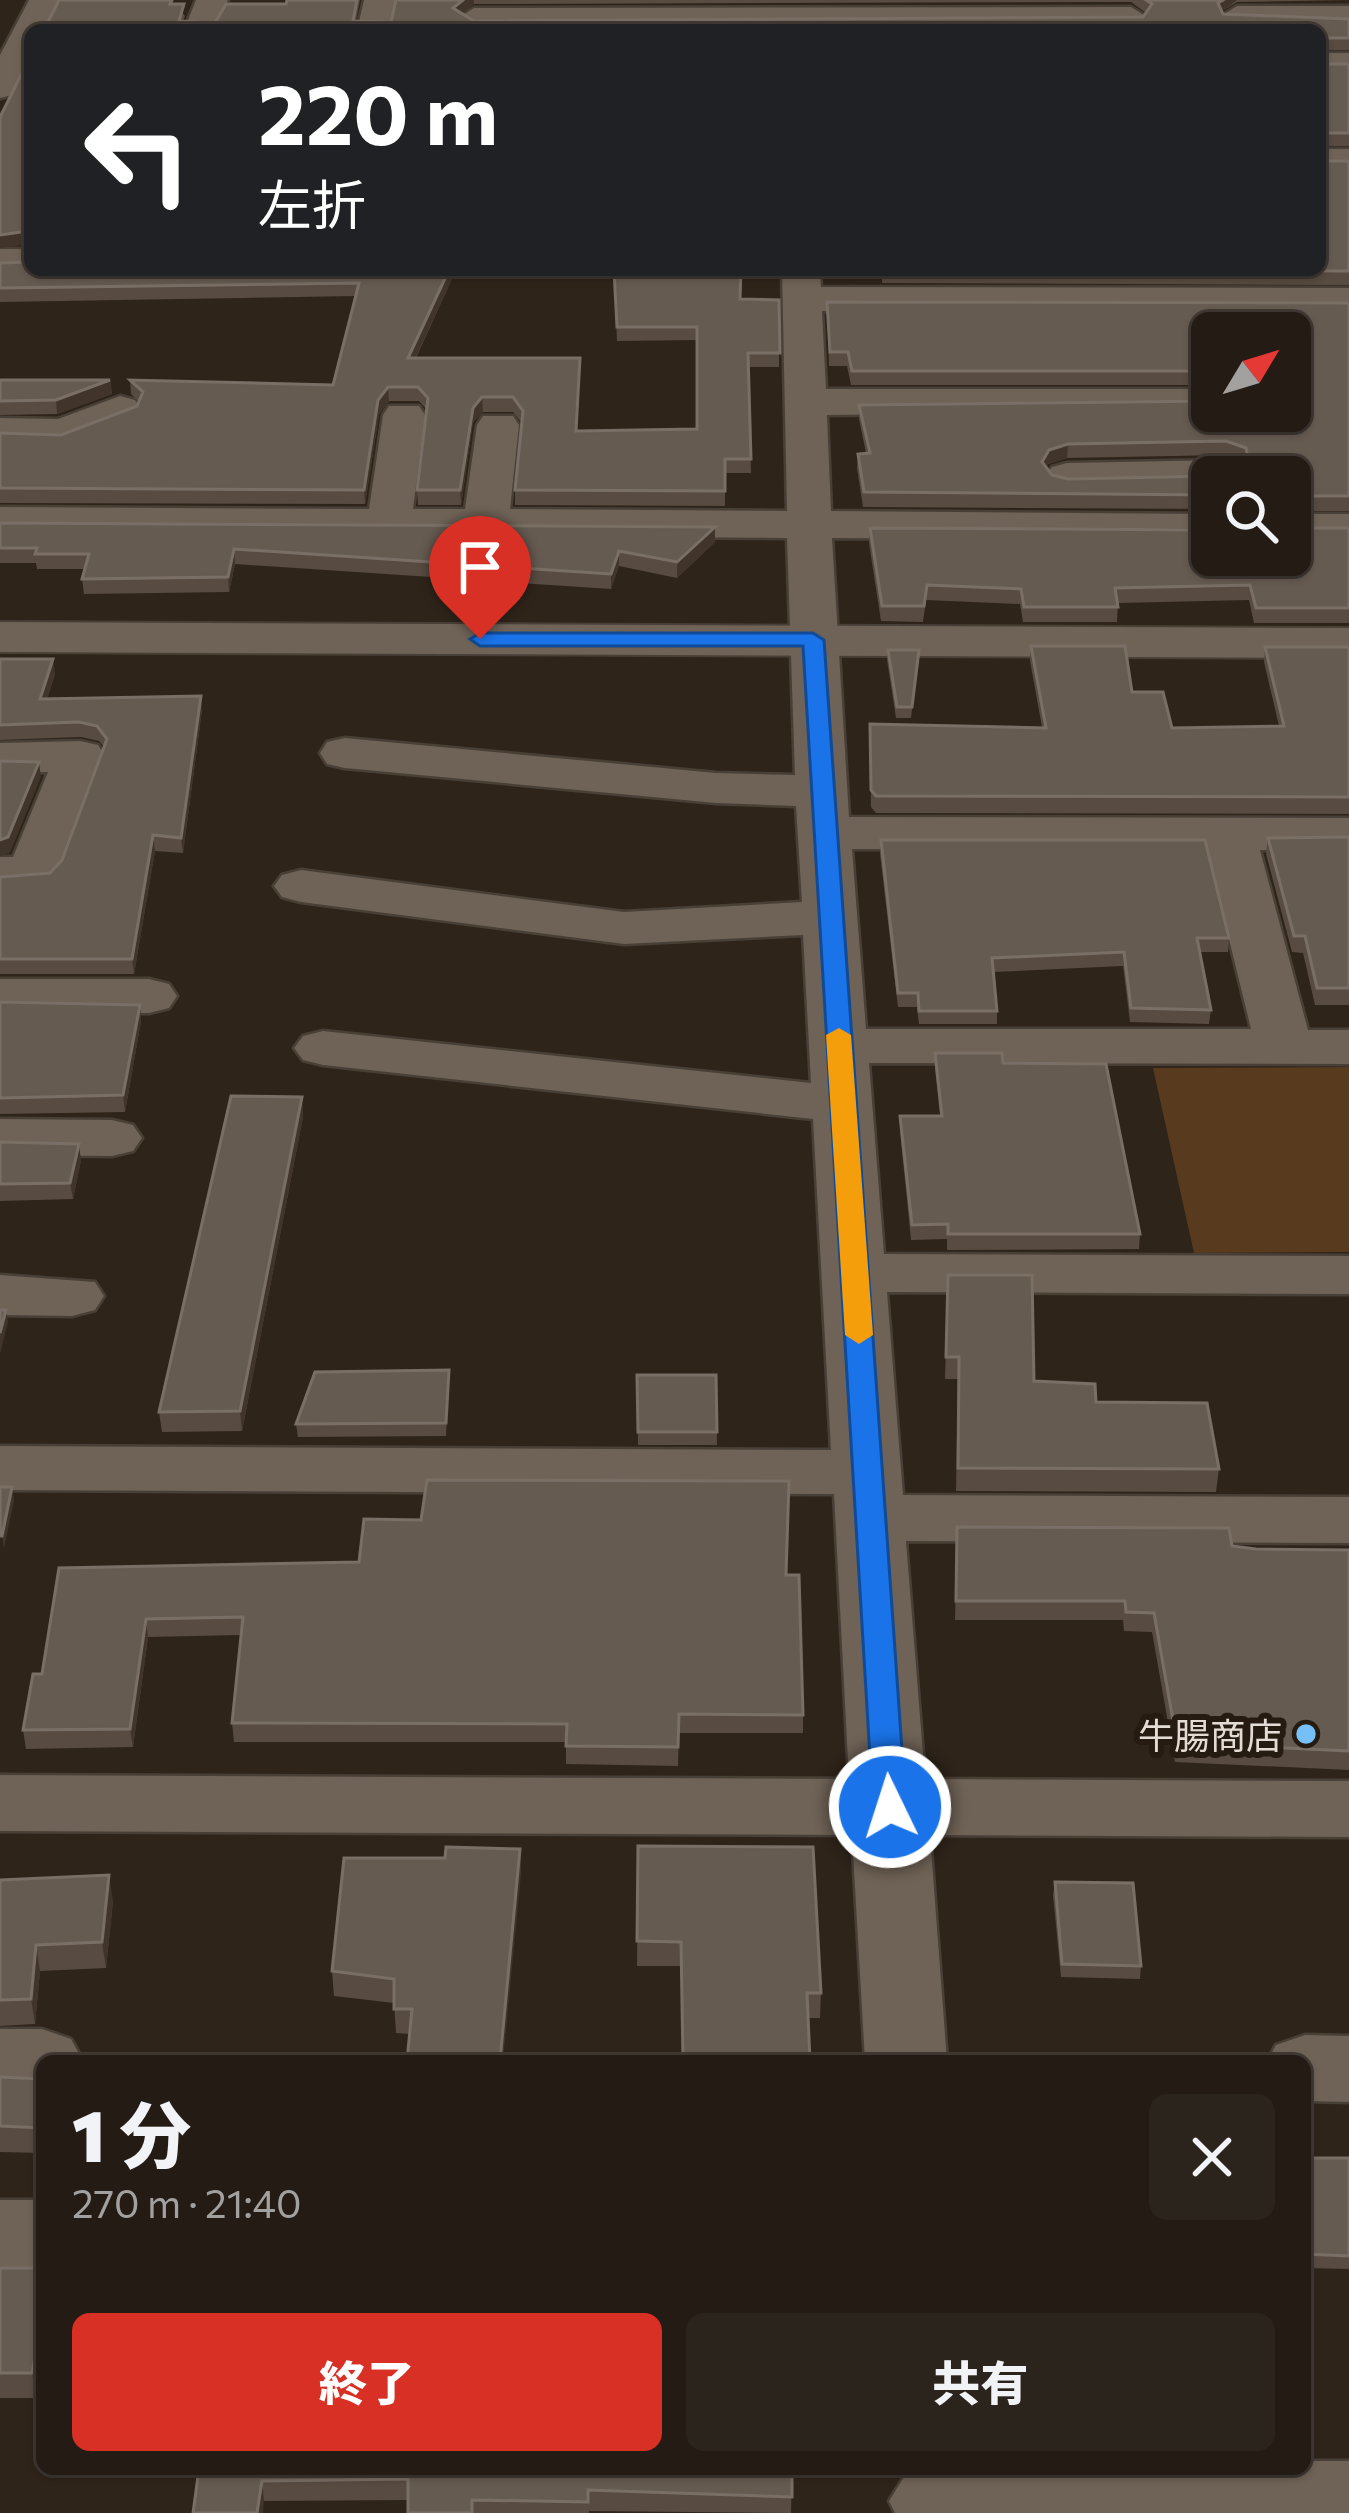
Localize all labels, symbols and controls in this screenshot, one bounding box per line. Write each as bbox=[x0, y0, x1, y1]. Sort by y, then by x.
text: 220 m bbox=[258, 60, 498, 162]
icon: left bbox=[60, 72, 216, 228]
text: 左折 bbox=[258, 170, 366, 236]
north arrow bbox=[1191, 312, 1311, 432]
map controls bbox=[1191, 312, 1311, 576]
button: search bbox=[1191, 456, 1311, 576]
pin bbox=[429, 516, 531, 639]
icon: arrive bbox=[447, 534, 513, 600]
place label: 牛腸商店 bbox=[1138, 1712, 1282, 1756]
marker: 牛腸商店 bbox=[1293, 1721, 1319, 1747]
position arrow bbox=[827, 1744, 953, 1870]
text: 1 分 bbox=[72, 2089, 191, 2177]
button: close bbox=[1149, 2094, 1275, 2220]
text: 270 m · 21:40 bbox=[72, 2178, 301, 2226]
button: 終了 bbox=[72, 2313, 662, 2451]
button: 共有 bbox=[686, 2313, 1275, 2451]

